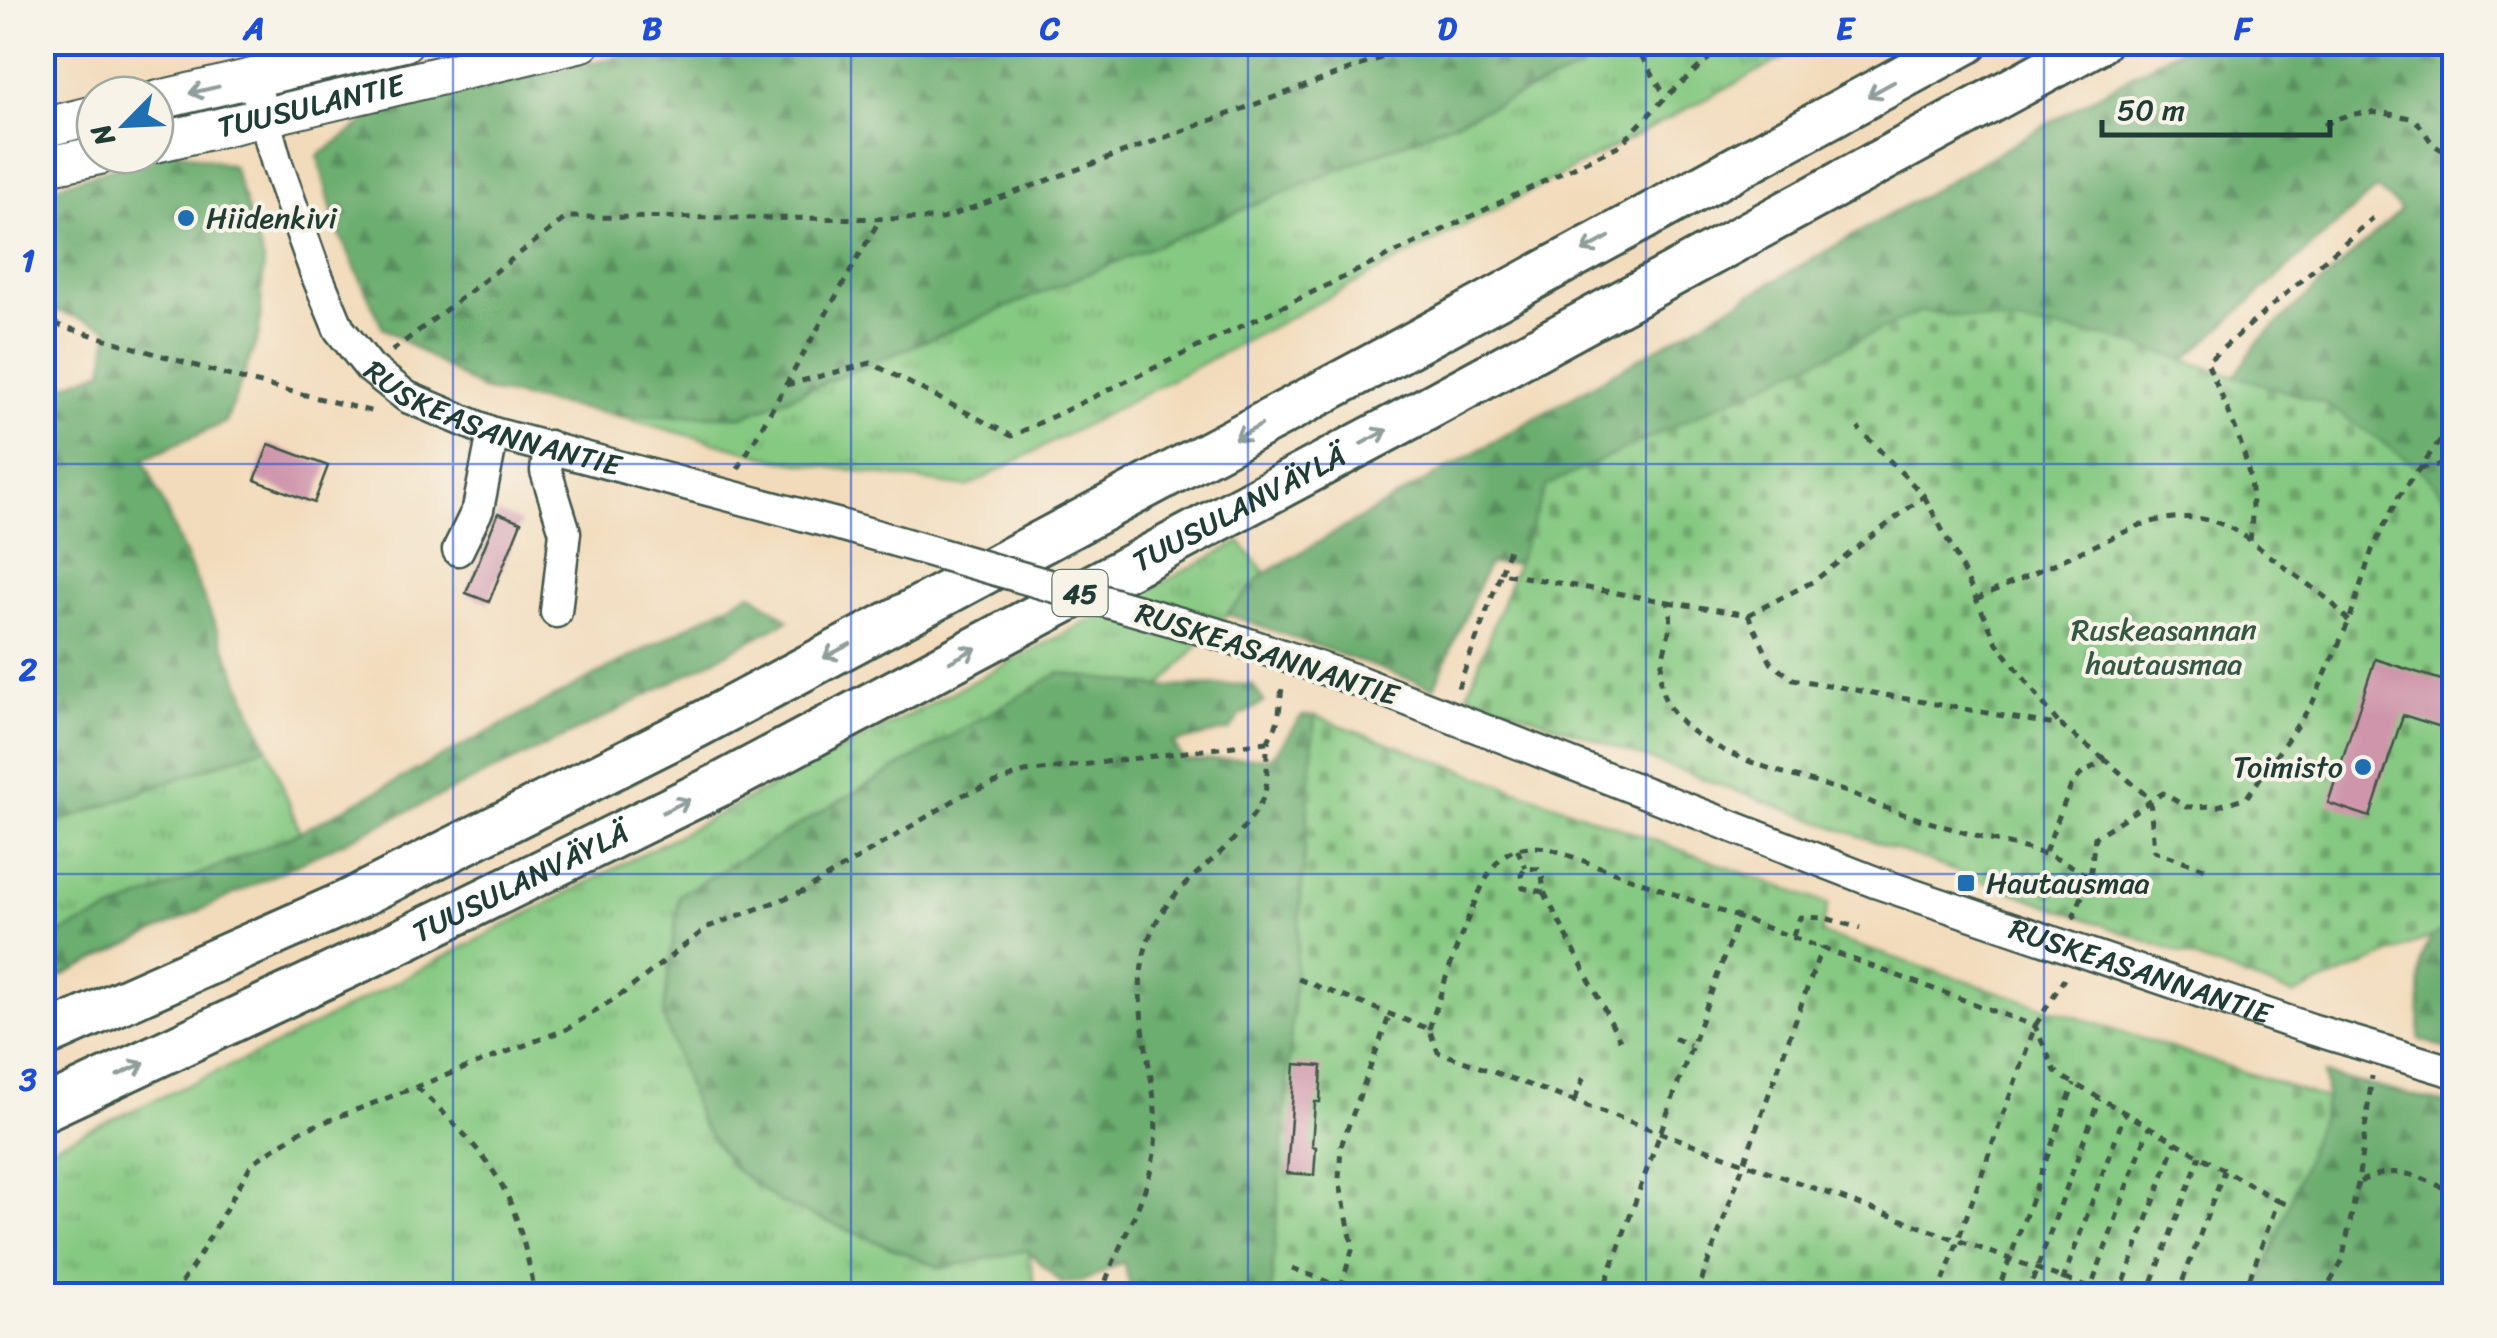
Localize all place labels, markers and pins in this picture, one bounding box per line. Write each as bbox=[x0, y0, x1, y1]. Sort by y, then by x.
place label: Hiidenkivi bbox=[206, 191, 338, 245]
marker: Hiidenkivi bbox=[175, 207, 197, 229]
place label: Toimisto bbox=[2233, 740, 2343, 794]
marker: Toimisto bbox=[2352, 756, 2374, 778]
place label: Hautausmaa bbox=[1986, 856, 2150, 910]
marker: Hautausmaa bbox=[1955, 872, 1977, 894]

